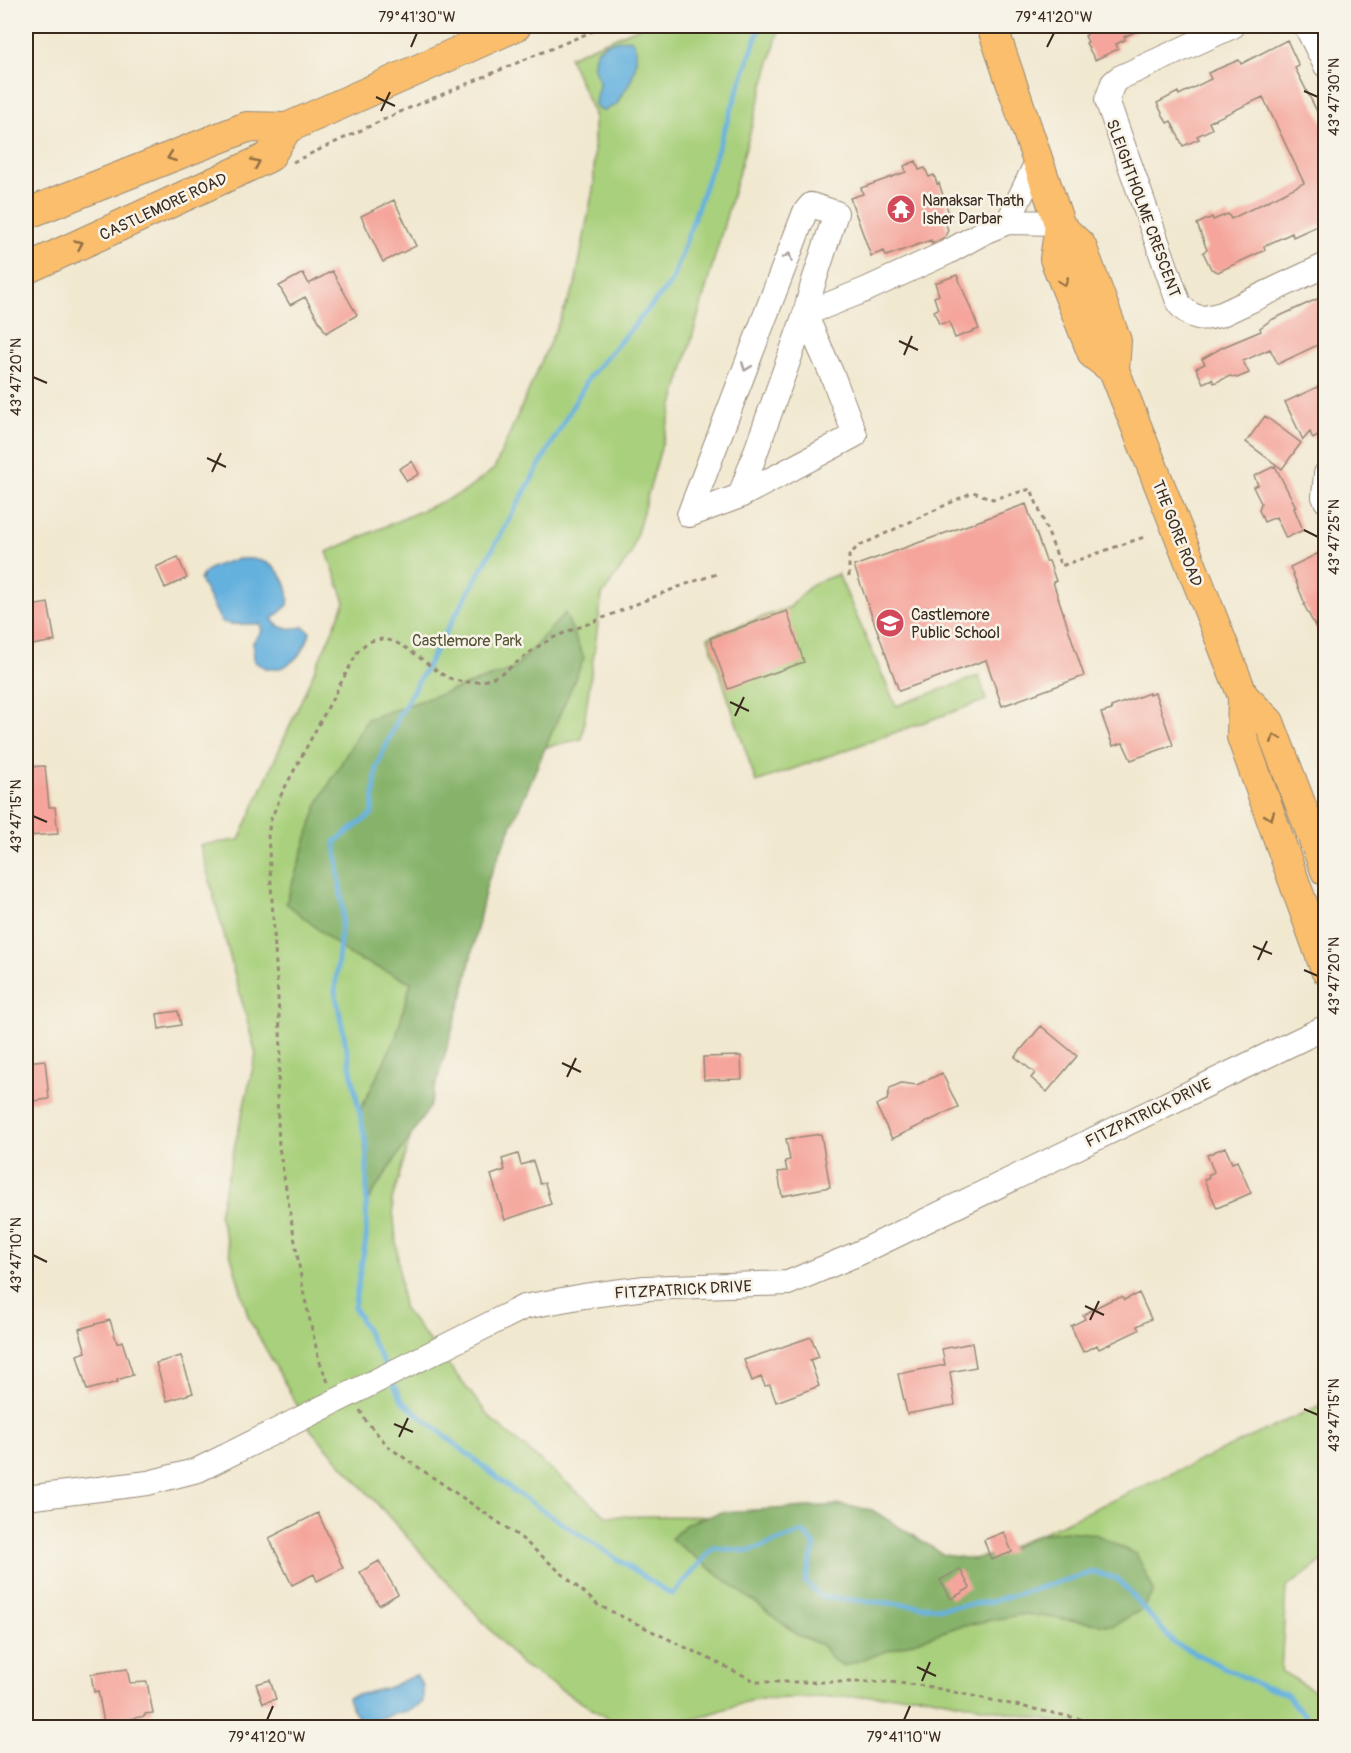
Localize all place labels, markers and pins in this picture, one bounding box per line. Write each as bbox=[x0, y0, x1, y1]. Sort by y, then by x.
place label: Nanaksar Thath Isher Darbar bbox=[922, 191, 1024, 229]
temple icon: Nanaksar Thath Isher Darbar bbox=[885, 193, 917, 225]
place label: Castlemore Public School bbox=[911, 605, 1000, 643]
school or university icon: Castlemore Public School bbox=[874, 607, 906, 639]

